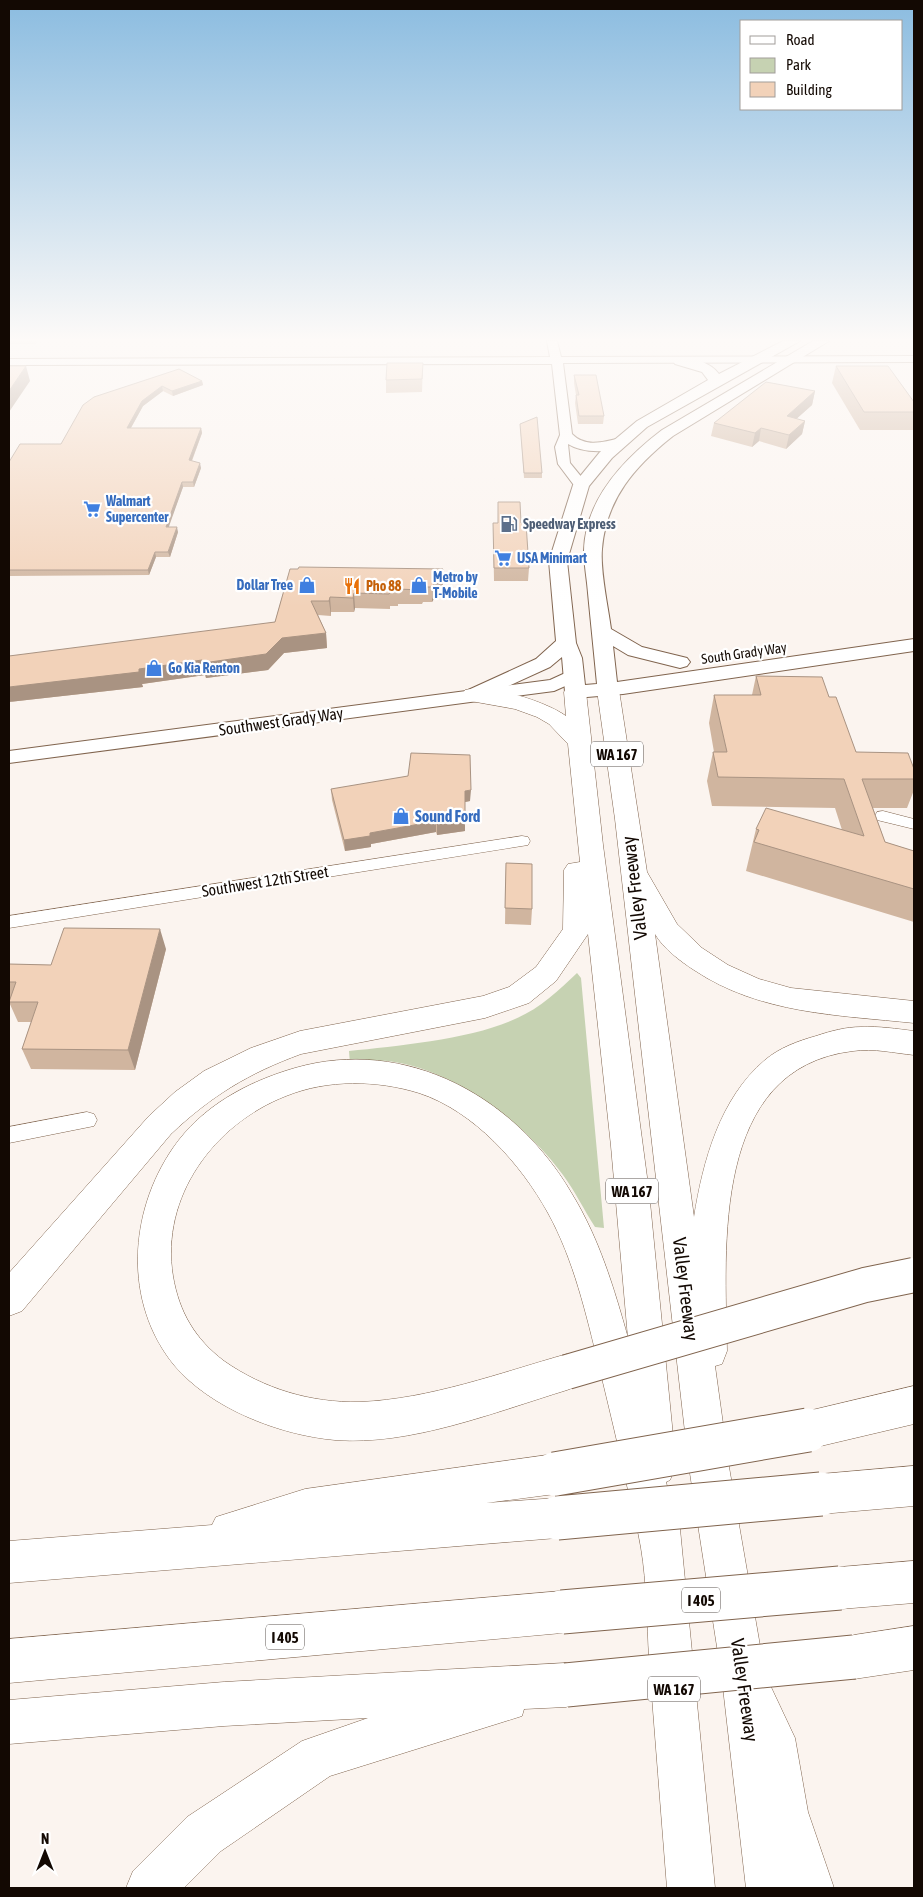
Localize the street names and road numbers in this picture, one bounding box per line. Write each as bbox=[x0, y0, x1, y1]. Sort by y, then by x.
street label: South Grady Way bbox=[700, 639, 788, 667]
street label: Southwest Grady Way bbox=[218, 703, 345, 740]
road number: WA 167 bbox=[591, 742, 643, 766]
street label: Valley Freeway bbox=[617, 835, 651, 941]
street label: Southwest 12th Street bbox=[200, 862, 330, 900]
road number: WA 167 bbox=[606, 1178, 658, 1204]
street label: Valley Freeway bbox=[669, 1236, 703, 1342]
road number: I 405 bbox=[682, 1588, 720, 1612]
road number: I 405 bbox=[266, 1624, 304, 1650]
street label: Valley Freeway bbox=[727, 1637, 763, 1743]
road number: WA 167 bbox=[648, 1676, 700, 1702]

